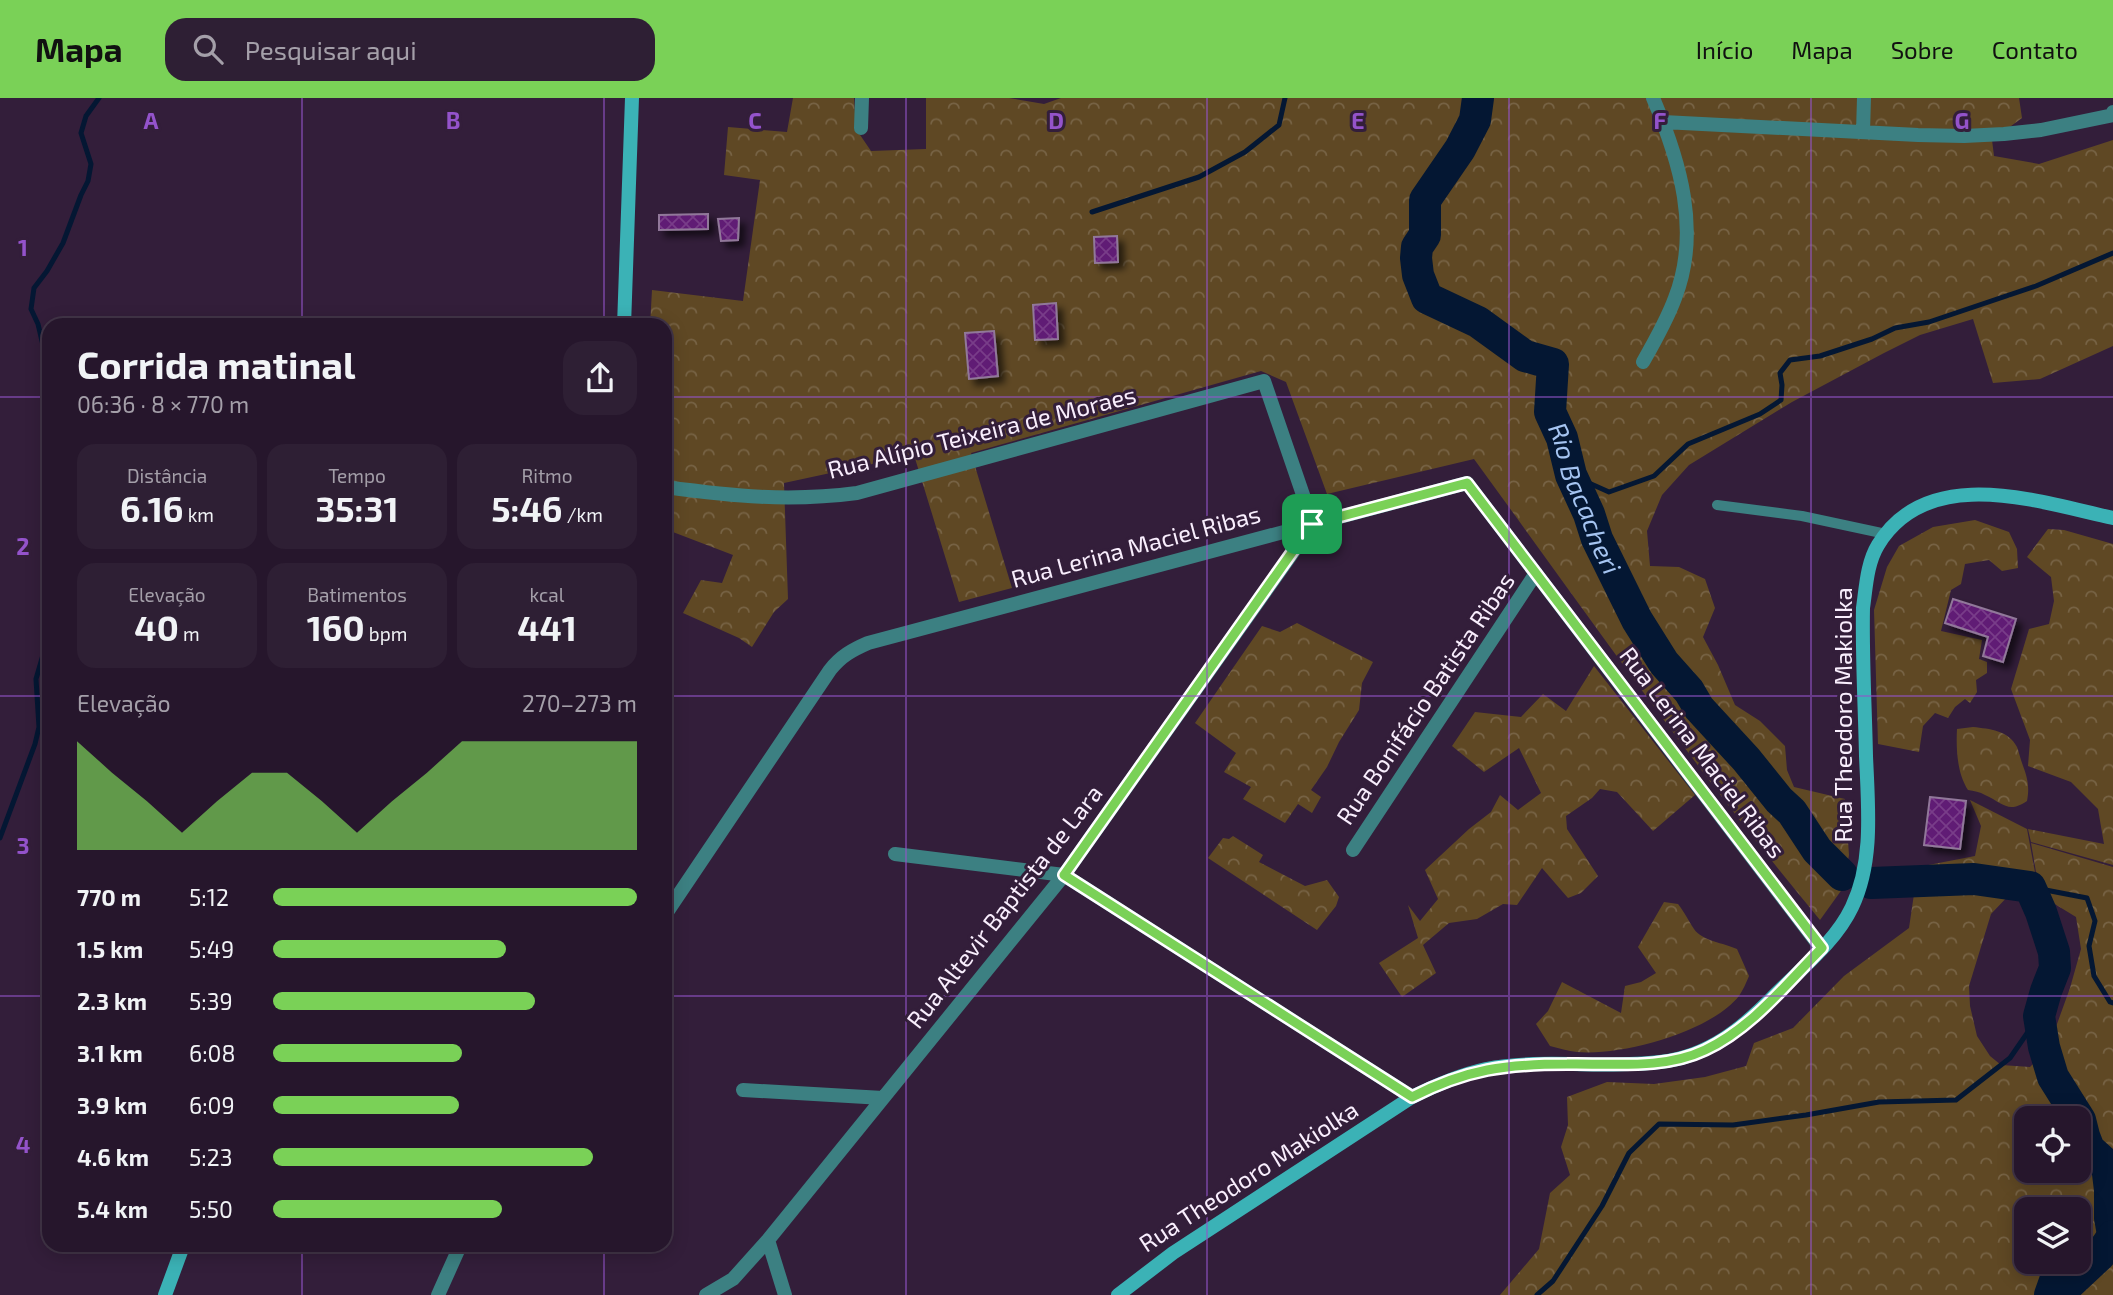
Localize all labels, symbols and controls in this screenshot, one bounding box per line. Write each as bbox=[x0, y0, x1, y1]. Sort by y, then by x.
search box bbox=[165, 18, 655, 81]
text: Mapa bbox=[35, 29, 123, 69]
icon: search bbox=[189, 30, 227, 68]
text: Pesquisar aqui bbox=[245, 34, 417, 65]
text: Início bbox=[1696, 35, 1753, 64]
text: Mapa bbox=[1791, 35, 1853, 64]
text: Sobre bbox=[1891, 35, 1954, 64]
text: Contato bbox=[1992, 35, 2078, 64]
text: A bbox=[143, 106, 159, 134]
text: B bbox=[446, 106, 460, 134]
text: C bbox=[748, 106, 762, 134]
text: D bbox=[1048, 106, 1064, 134]
text: E bbox=[1351, 106, 1365, 134]
text: F bbox=[1654, 106, 1667, 134]
text: G bbox=[1955, 106, 1969, 134]
text: 1 bbox=[18, 233, 28, 261]
text: Corrida matinal bbox=[77, 341, 355, 387]
button: share bbox=[563, 341, 637, 415]
street label: Rua Alípio Teixeira de Moraes bbox=[824, 379, 1139, 484]
text: 06:36 · 8 × 770 m bbox=[77, 390, 249, 418]
water label: Rio Bacacheri bbox=[1543, 417, 1629, 579]
text: Distância bbox=[127, 464, 207, 487]
text: Tempo bbox=[328, 464, 386, 487]
text: Ritmo bbox=[521, 464, 573, 487]
text: 6.16 bbox=[120, 487, 183, 529]
text: 35:31 bbox=[315, 487, 399, 529]
text: 5:46 bbox=[491, 487, 562, 529]
pin bbox=[1282, 494, 1342, 554]
street label: Rua Lerina Maciel Ribas bbox=[1008, 498, 1263, 593]
text: km bbox=[183, 503, 214, 526]
text: /km bbox=[562, 503, 603, 526]
icon: arrive bbox=[1293, 505, 1331, 543]
text: 2 bbox=[16, 532, 30, 560]
street label: Rua Bonifácio Batista Ribas bbox=[1330, 567, 1520, 829]
text: Elevação bbox=[128, 583, 206, 606]
text: Batimentos bbox=[307, 583, 407, 606]
text: kcal bbox=[530, 583, 564, 606]
street label: Rua Theodoro Makiolka bbox=[1828, 587, 1857, 843]
text: 40 bbox=[134, 606, 179, 648]
text: 160 bbox=[307, 606, 365, 648]
text: 441 bbox=[517, 606, 577, 648]
text: m bbox=[179, 622, 200, 645]
text: bpm bbox=[365, 622, 407, 645]
street label: Rua Lerina Maciel Ribas bbox=[1614, 641, 1792, 863]
text: Elevação bbox=[77, 689, 171, 717]
text: 270–273 m bbox=[522, 689, 637, 717]
street label: Rua Altevir Baptista de Lara bbox=[900, 779, 1108, 1033]
text: 3 bbox=[16, 831, 30, 859]
text: 770 m bbox=[77, 883, 141, 911]
text: 5:12 bbox=[189, 883, 229, 911]
text: 1.5 km bbox=[77, 935, 143, 963]
text: 5:49 bbox=[189, 935, 234, 963]
text: 2.3 km bbox=[77, 987, 147, 1015]
text: 5:39 bbox=[189, 987, 233, 1015]
text: 3.1 km bbox=[77, 1039, 143, 1067]
text: 6:08 bbox=[189, 1039, 235, 1067]
text: 3.9 km bbox=[77, 1091, 147, 1119]
text: 6:09 bbox=[189, 1091, 235, 1119]
street label: Rua Theodoro Makiolka bbox=[1133, 1094, 1363, 1257]
map controls bbox=[2014, 1106, 2091, 1274]
button: locate bbox=[2014, 1106, 2091, 1183]
text: 4 bbox=[16, 1130, 30, 1158]
text: 4.6 km bbox=[77, 1143, 149, 1171]
text: 5:23 bbox=[189, 1143, 232, 1171]
text: 5.4 km bbox=[77, 1195, 148, 1223]
text: 5:50 bbox=[189, 1195, 233, 1223]
button: layers bbox=[2014, 1197, 2091, 1274]

